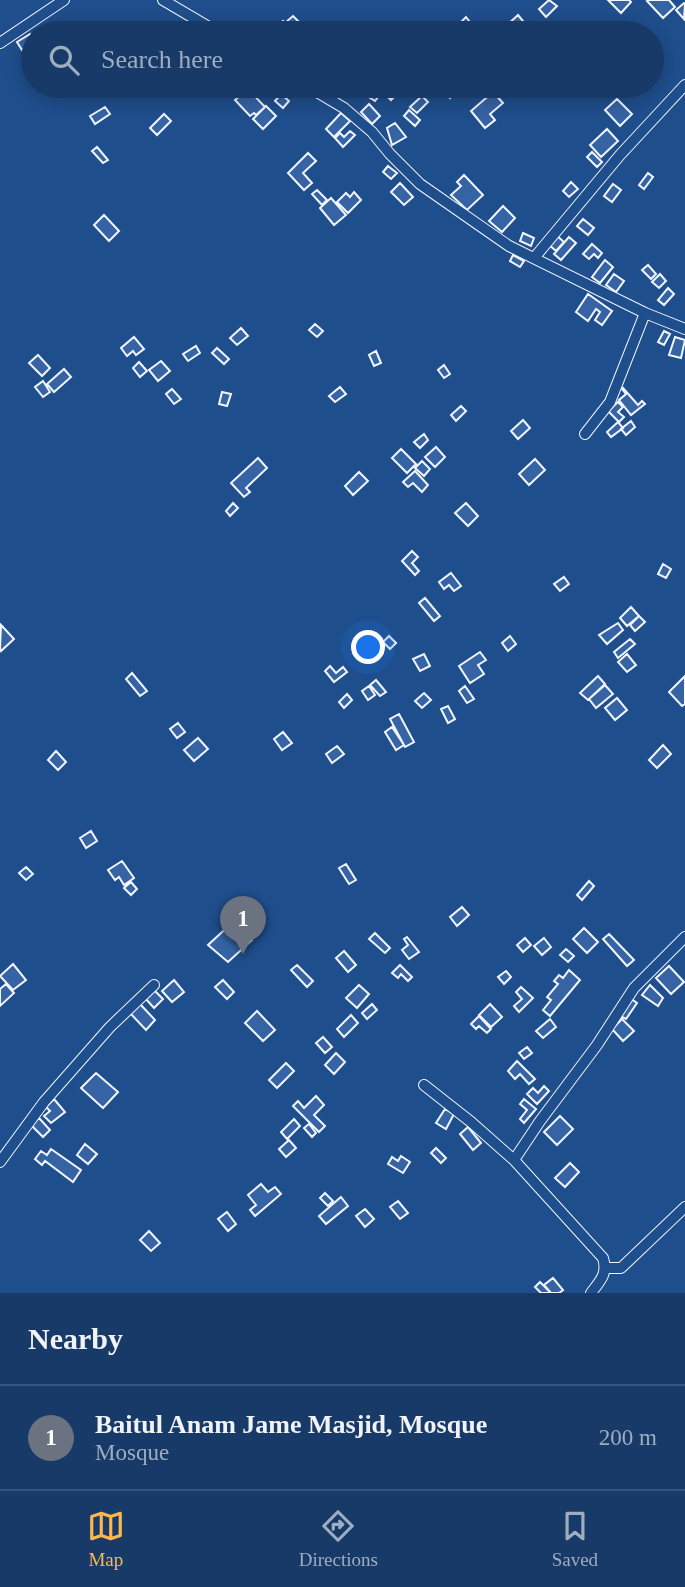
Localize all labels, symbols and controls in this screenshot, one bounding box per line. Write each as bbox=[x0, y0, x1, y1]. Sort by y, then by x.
search box bbox=[21, 21, 664, 98]
icon: search bbox=[45, 41, 83, 79]
text: Search here bbox=[101, 45, 223, 74]
your location bbox=[351, 630, 385, 664]
pin: 1 bbox=[220, 896, 266, 954]
text: Nearby bbox=[28, 1322, 123, 1355]
text: Baitul Anam Jame Masjid, Mosque bbox=[95, 1410, 487, 1439]
text: 1 bbox=[45, 1425, 57, 1450]
text: 200 m bbox=[599, 1425, 657, 1450]
text: Mosque bbox=[95, 1440, 169, 1465]
tab: Map bbox=[87, 1507, 125, 1571]
tab: Directions bbox=[299, 1507, 378, 1571]
tab: Saved bbox=[552, 1507, 598, 1571]

